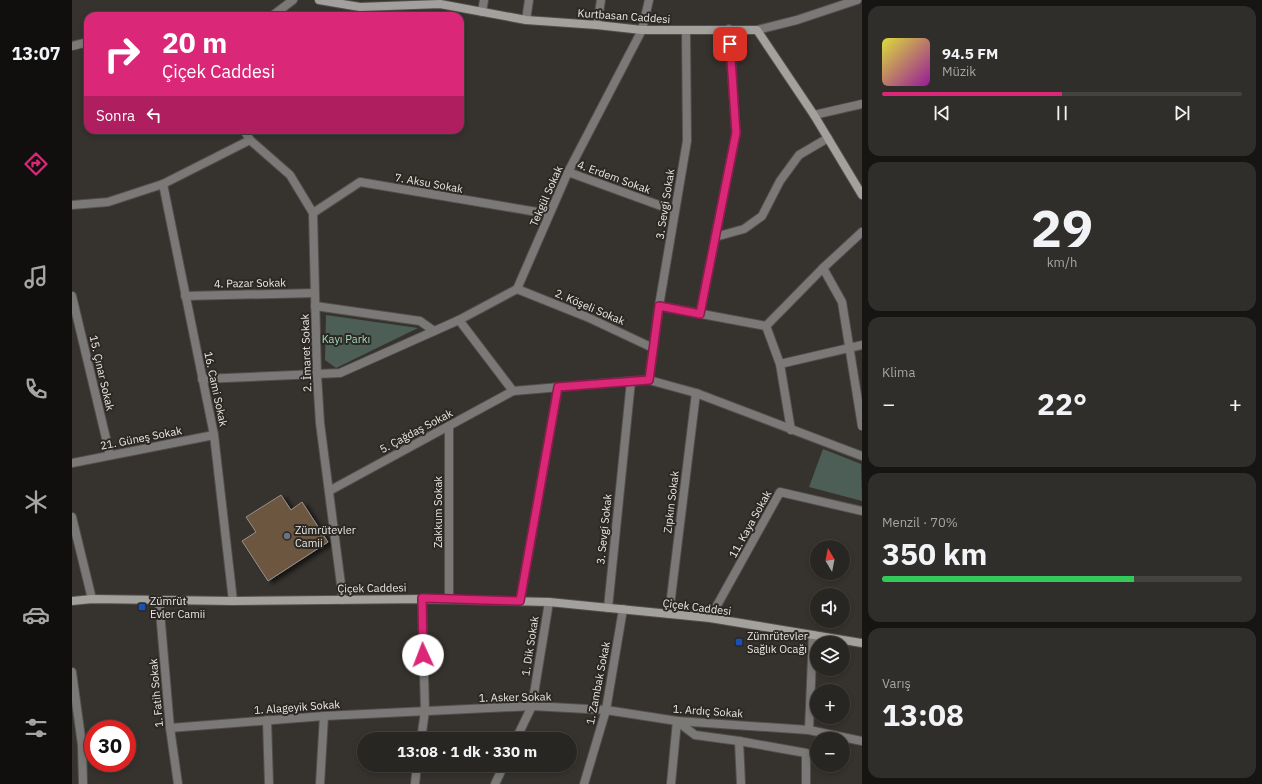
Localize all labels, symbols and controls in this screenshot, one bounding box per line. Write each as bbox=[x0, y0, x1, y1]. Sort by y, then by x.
street label: Kurtbasan Caddesi bbox=[577, 6, 671, 26]
text: 20 m bbox=[162, 24, 227, 61]
pin bbox=[713, 27, 747, 61]
icon: right bbox=[96, 28, 148, 80]
icon: arrive bbox=[719, 33, 741, 55]
text: 13:07 bbox=[11, 42, 61, 65]
text: 94.5 FM bbox=[942, 44, 998, 63]
text: Çiçek Caddesi bbox=[162, 60, 275, 83]
text: Müzik bbox=[942, 63, 976, 80]
icon: previous bbox=[931, 102, 953, 124]
icon: pause bbox=[1051, 102, 1073, 124]
icon: next bbox=[1171, 102, 1193, 124]
icon: left bbox=[143, 104, 165, 126]
text: Sonra bbox=[96, 106, 135, 125]
icon: directions bbox=[22, 150, 50, 178]
street label: 4. Erdem Sokak bbox=[575, 157, 653, 197]
street label: Tekgül Sokak bbox=[526, 163, 566, 228]
street label: 3. Sevgi Sokak bbox=[653, 168, 677, 240]
street label: 7. Aksu Sokak bbox=[394, 170, 464, 196]
text: 29 bbox=[1031, 194, 1093, 261]
text: km/h bbox=[1047, 254, 1077, 271]
icon: music bbox=[22, 263, 50, 291]
street label: 4. Pazar Sokak bbox=[214, 275, 286, 291]
street label: 2. Köşeli Sokak bbox=[553, 286, 627, 328]
street label: 2. İmaret Sokak bbox=[298, 313, 314, 392]
park label: Kayı Parkı bbox=[322, 332, 370, 346]
street label: 15. Çınar Sokak bbox=[87, 334, 118, 412]
street label: 16. Cami Sokak bbox=[201, 350, 231, 428]
text: Klima bbox=[882, 364, 915, 381]
icon: phone bbox=[22, 375, 50, 403]
text: 22° bbox=[1037, 384, 1087, 423]
text: − bbox=[882, 389, 895, 418]
text: + bbox=[1229, 389, 1242, 418]
street label: 5. Çağdaş Sokak bbox=[377, 406, 455, 456]
street label: 21. Güneş Sokak bbox=[99, 423, 183, 453]
street label: Zıpkın Sokak bbox=[660, 470, 682, 534]
street label: Zakkum Sokak bbox=[431, 476, 445, 548]
icon: climate bbox=[22, 488, 50, 516]
street label: 11. Kaya Sokak bbox=[726, 488, 774, 560]
street label: 3. Sevgi Sokak bbox=[593, 493, 615, 565]
text: Menzil · 70% bbox=[882, 514, 958, 531]
place label: Zümrütevler Camii bbox=[295, 523, 356, 550]
marker: Zümrütevler Camii bbox=[282, 531, 292, 541]
text: 350 km bbox=[882, 534, 987, 573]
north arrow bbox=[810, 540, 850, 580]
map controls bbox=[810, 540, 850, 772]
street label: Çiçek Caddesi bbox=[337, 580, 407, 596]
button: sound bbox=[810, 588, 850, 628]
place label: Zümrüt Evler Camii bbox=[150, 594, 205, 621]
street label: Çiçek Caddesi bbox=[662, 596, 732, 618]
icon: car bbox=[22, 601, 50, 629]
marker: Zümrüt Evler Camii bbox=[137, 602, 147, 612]
street label: 1. Dik Sokak bbox=[518, 615, 542, 677]
place label: Zümrütevler Sağlık Ocağı bbox=[747, 629, 808, 656]
position arrow bbox=[402, 634, 444, 676]
button: layers bbox=[810, 636, 850, 676]
marker: Zümrütevler Sağlık Ocağı bbox=[734, 637, 744, 647]
street label: 1. Zambak Sokak bbox=[583, 640, 613, 726]
street label: 1. Fatih Sokak bbox=[146, 658, 166, 728]
text: Varış bbox=[882, 675, 911, 692]
button: + bbox=[810, 684, 850, 724]
street label: 1. Asker Sokak bbox=[478, 689, 552, 705]
text: 13:08 bbox=[882, 695, 964, 734]
street label: 1. Alageyik Sokak bbox=[253, 697, 341, 717]
street label: 1. Ardıç Sokak bbox=[672, 702, 744, 720]
icon: filters bbox=[22, 714, 50, 742]
speed limit sign: 30 bbox=[84, 720, 136, 772]
button: − bbox=[810, 732, 850, 772]
text: 13:08 · 1 dk · 330 m bbox=[397, 742, 537, 761]

